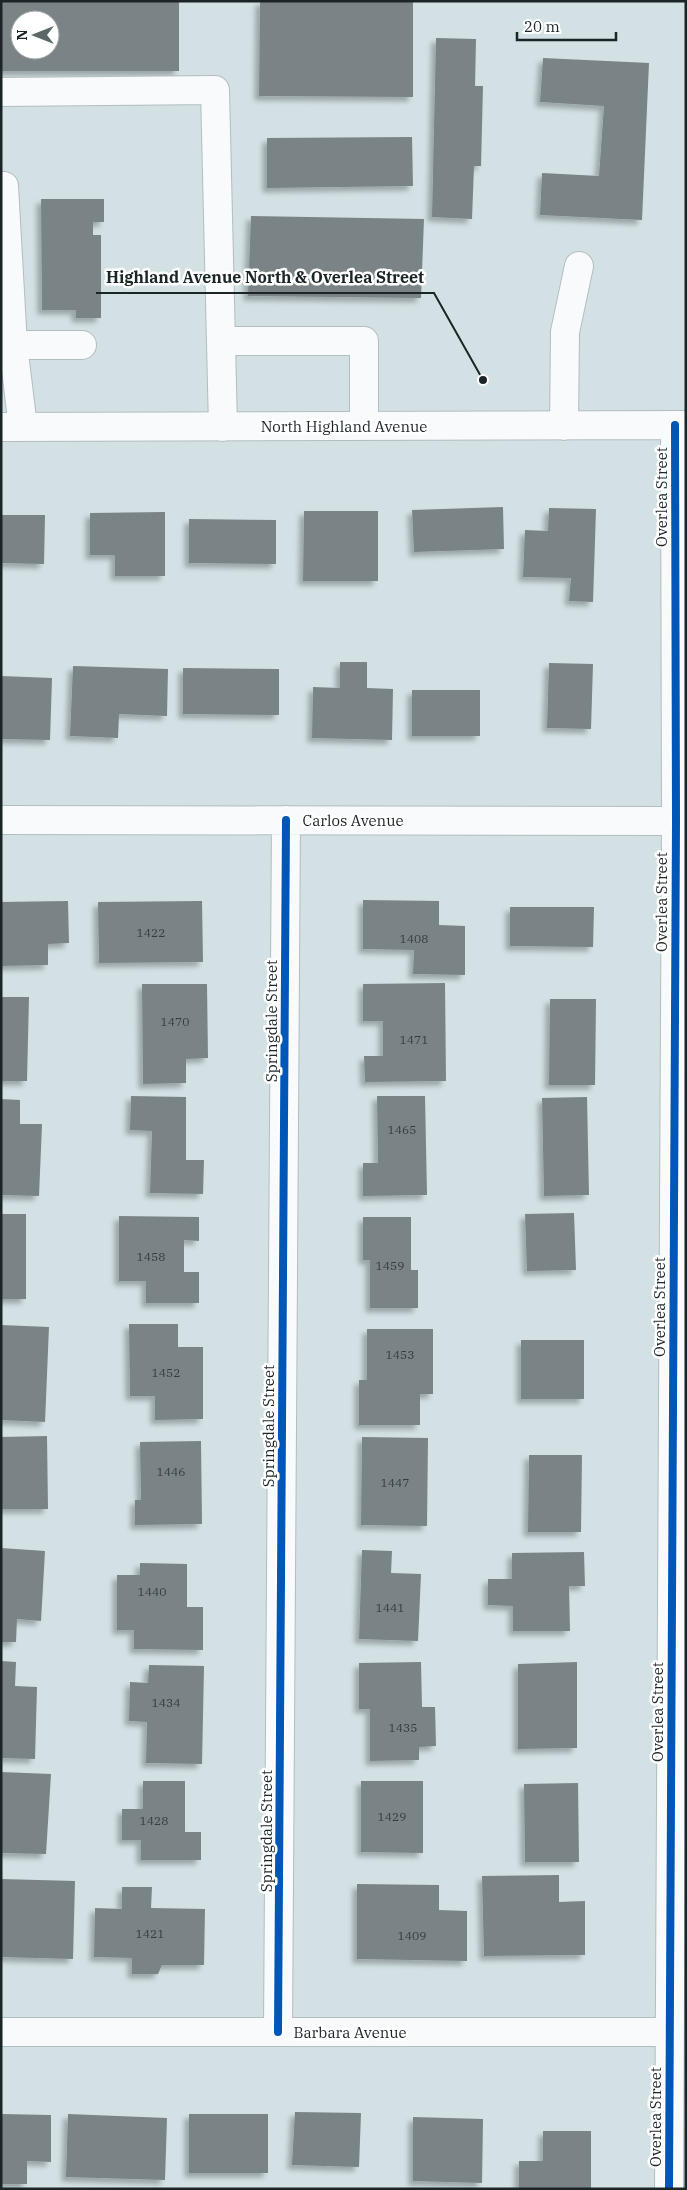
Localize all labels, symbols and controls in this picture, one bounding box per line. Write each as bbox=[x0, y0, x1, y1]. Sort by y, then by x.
north arrow bbox=[10, 10, 60, 60]
scale bar bbox=[517, 10, 616, 42]
text: 20 m bbox=[524, 17, 560, 36]
text: N bbox=[13, 29, 31, 41]
callout: Highland Avenue North & Overlea Street bbox=[96, 262, 434, 293]
text: Highland Avenue North & Overlea Street bbox=[106, 267, 424, 287]
street label: North Highland Avenue bbox=[261, 417, 427, 436]
street label: Overlea Street bbox=[652, 447, 671, 547]
street label: Carlos Avenue bbox=[303, 811, 403, 830]
street label: Overlea Street bbox=[652, 852, 671, 952]
house number: 1422 bbox=[137, 925, 165, 940]
house number: 1408 bbox=[400, 931, 428, 946]
street label: Springdale Street bbox=[262, 960, 281, 1082]
house number: 1470 bbox=[161, 1014, 189, 1029]
house number: 1471 bbox=[400, 1032, 428, 1047]
house number: 1465 bbox=[388, 1122, 416, 1137]
house number: 1458 bbox=[137, 1249, 165, 1264]
street label: Overlea Street bbox=[650, 1257, 669, 1357]
house number: 1459 bbox=[376, 1258, 404, 1273]
house number: 1453 bbox=[386, 1347, 414, 1362]
house number: 1452 bbox=[152, 1365, 180, 1380]
street label: Springdale Street bbox=[259, 1365, 278, 1487]
house number: 1446 bbox=[157, 1464, 185, 1479]
house number: 1447 bbox=[381, 1475, 409, 1490]
house number: 1440 bbox=[138, 1584, 166, 1599]
house number: 1441 bbox=[376, 1600, 404, 1615]
street label: Overlea Street bbox=[648, 1662, 667, 1762]
house number: 1434 bbox=[152, 1695, 180, 1710]
house number: 1435 bbox=[389, 1720, 417, 1735]
street label: Springdale Street bbox=[257, 1770, 276, 1892]
house number: 1429 bbox=[378, 1809, 406, 1824]
house number: 1428 bbox=[140, 1813, 168, 1828]
house number: 1421 bbox=[136, 1926, 164, 1941]
house number: 1409 bbox=[398, 1928, 426, 1943]
street label: Barbara Avenue bbox=[293, 2023, 407, 2042]
street label: Overlea Street bbox=[646, 2067, 665, 2167]

